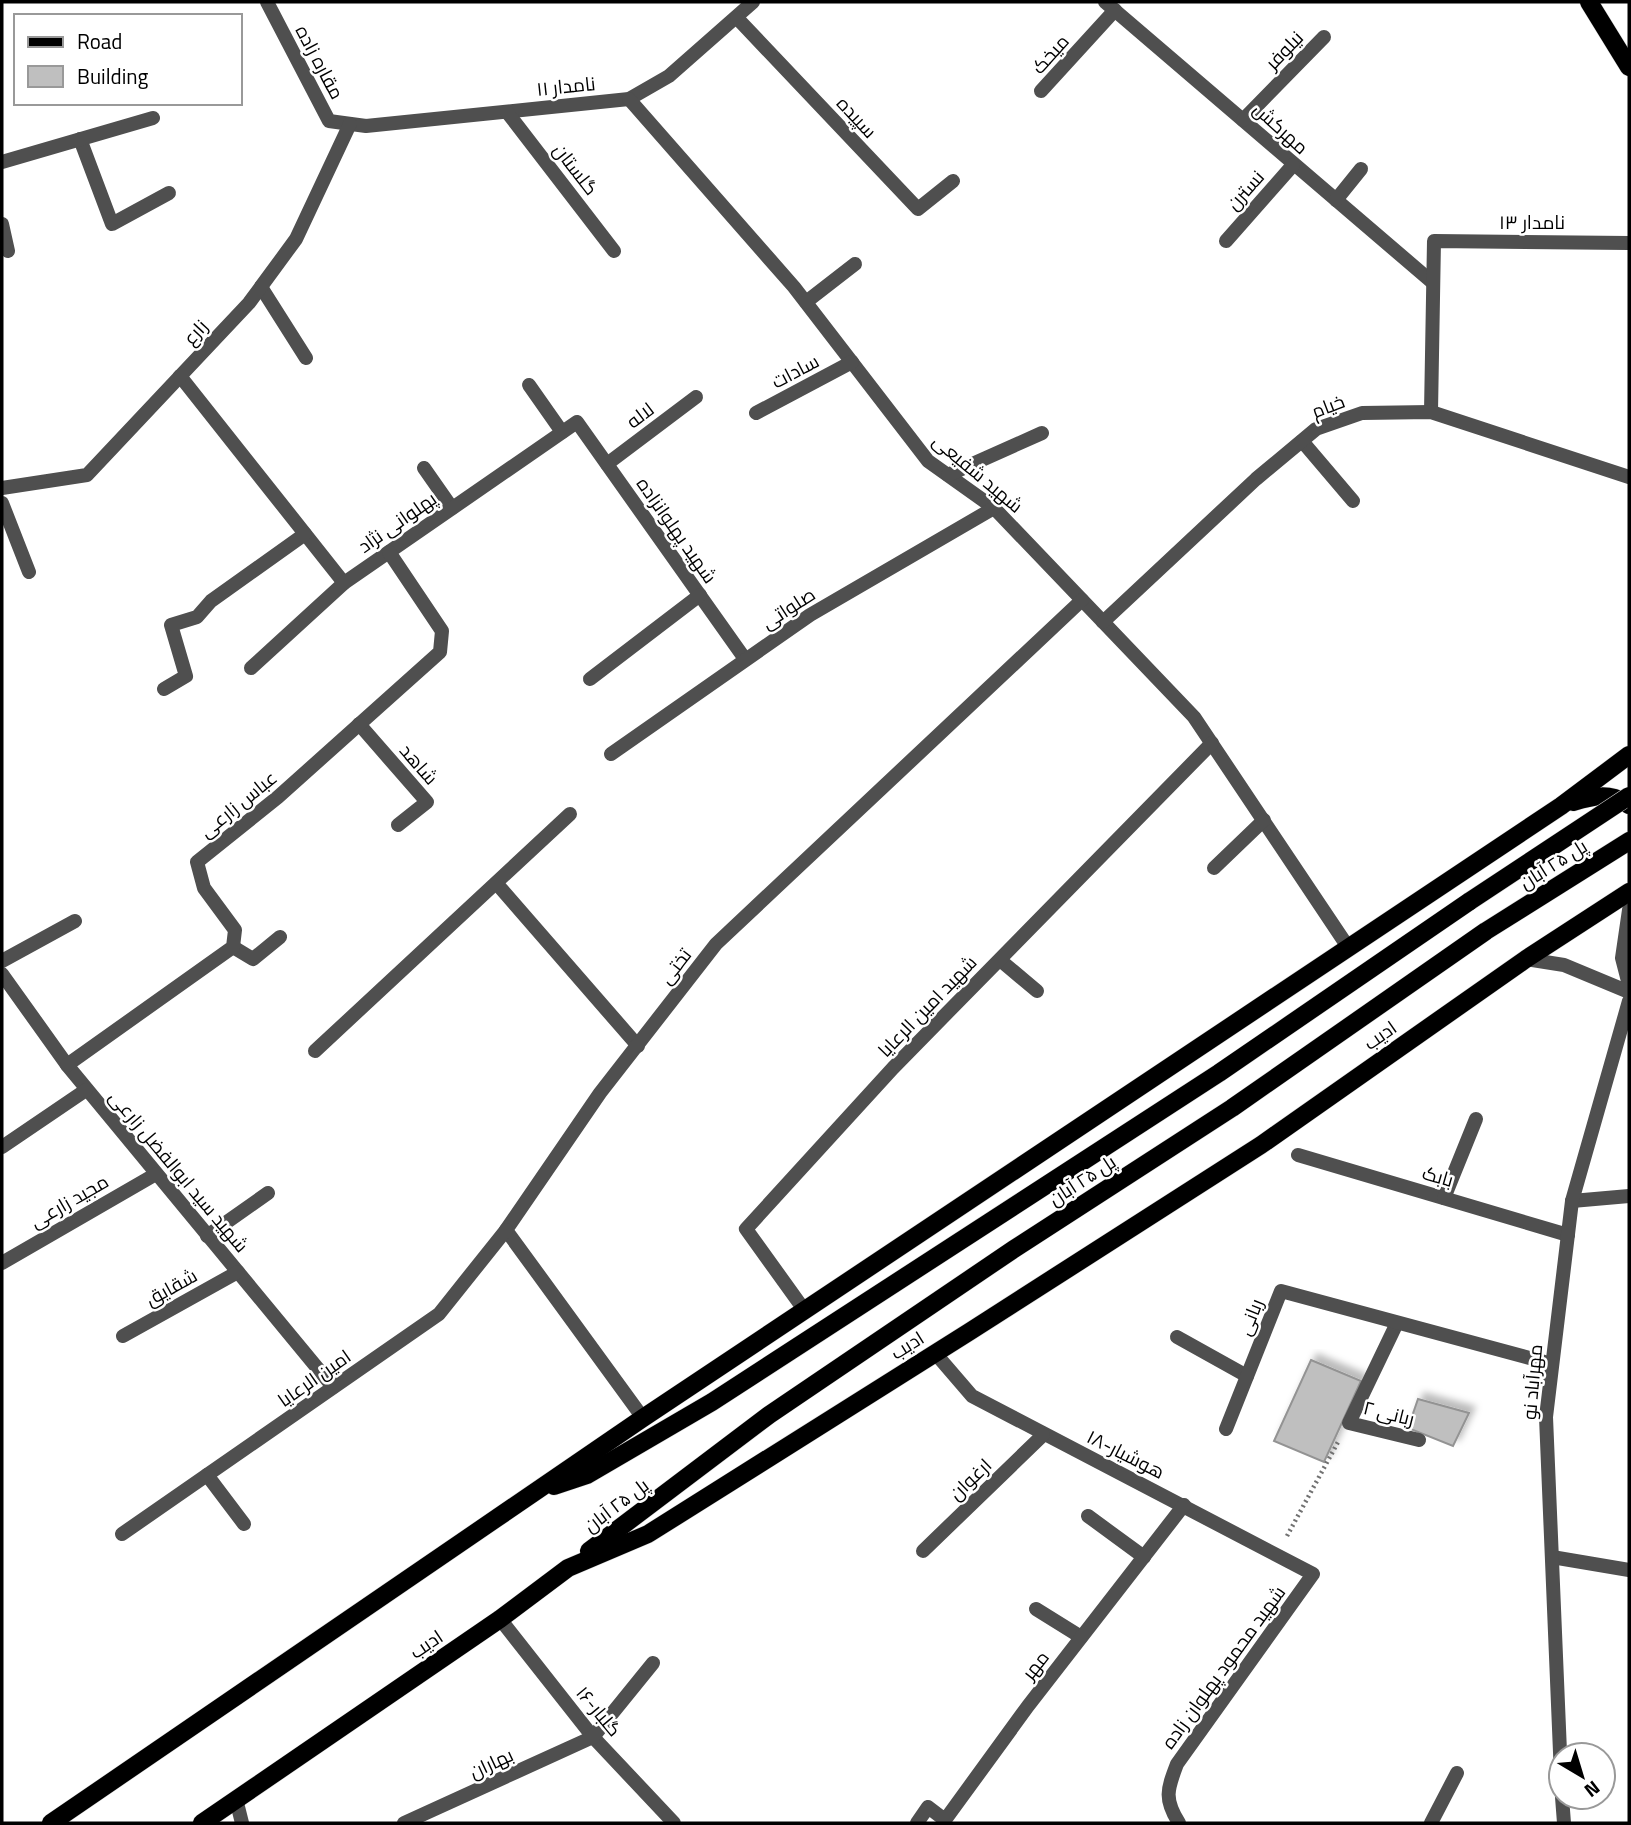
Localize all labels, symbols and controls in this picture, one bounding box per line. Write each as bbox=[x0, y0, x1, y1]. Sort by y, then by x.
legend bbox=[14, 14, 242, 105]
street label: مقاره زاده bbox=[289, 19, 352, 104]
street label: نیلوفر bbox=[1257, 23, 1310, 77]
text: Road bbox=[77, 25, 122, 57]
street label: میخک bbox=[1024, 27, 1075, 80]
text: Building bbox=[77, 60, 149, 92]
street label: ۱۱ نامدار bbox=[535, 68, 597, 103]
street label: سپیده bbox=[830, 89, 884, 144]
street label: مهرکش bbox=[1247, 95, 1316, 160]
street label: گلستان bbox=[547, 137, 606, 201]
street label: نسترن bbox=[1219, 163, 1271, 216]
street label: ۱۳ نامدار bbox=[1499, 207, 1565, 236]
street label: زارع bbox=[175, 312, 214, 351]
street label: سادات bbox=[766, 346, 824, 395]
street label: خیام bbox=[1307, 386, 1349, 425]
street label: لاله bbox=[620, 394, 660, 435]
street label: شهید شفیعی bbox=[927, 426, 1030, 519]
street label: شهید پهلوانزاده bbox=[630, 471, 725, 589]
street label: پهلوانی نژاد bbox=[351, 484, 442, 559]
street label: صلواتی bbox=[755, 579, 821, 636]
street label: شاهد bbox=[393, 737, 446, 791]
street label: عباس زارعی bbox=[193, 763, 283, 844]
street label: پل ۲۵ آبان bbox=[1513, 831, 1592, 896]
street label: تختی bbox=[651, 941, 698, 990]
street label: شهید امین الرعایا bbox=[870, 948, 983, 1063]
street label: ادیب bbox=[1357, 1013, 1402, 1056]
street label: شهید سید ابوالفضل زارعی bbox=[103, 1083, 256, 1258]
street label: پل ۲۵ آبان bbox=[1042, 1147, 1121, 1212]
street label: بابک bbox=[1419, 1157, 1457, 1194]
street label: مجید زارعی bbox=[24, 1166, 114, 1235]
street label: شقایق bbox=[139, 1260, 202, 1313]
street label: ربانی bbox=[1229, 1294, 1270, 1340]
street label: ادیب bbox=[884, 1323, 929, 1366]
street label: امین الرعایا bbox=[271, 1342, 356, 1414]
street label: مهرآباد نو bbox=[1514, 1343, 1549, 1421]
street label: ربانی ۲ bbox=[1361, 1392, 1418, 1433]
street label: ۱۸-هوشیار bbox=[1082, 1422, 1170, 1486]
street label: ارغوان bbox=[942, 1451, 998, 1506]
street label: پل ۲۵ آبان bbox=[577, 1470, 655, 1539]
street label: شهید محمود پهلوان زاده bbox=[1153, 1579, 1292, 1754]
street label: ادیب bbox=[403, 1622, 448, 1665]
street label: مهر bbox=[1013, 1644, 1055, 1686]
street label: ۱۶-گلبار bbox=[570, 1679, 629, 1742]
street label: بهاران bbox=[464, 1740, 518, 1785]
north arrow bbox=[1547, 1741, 1617, 1811]
text: N bbox=[1579, 1774, 1607, 1805]

